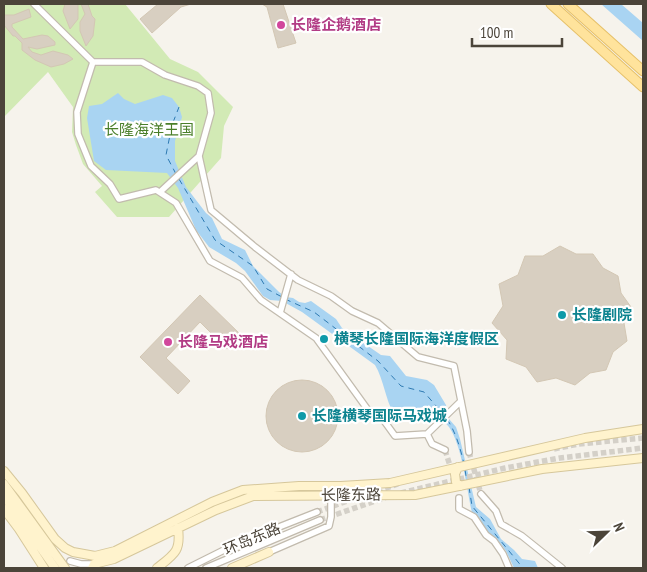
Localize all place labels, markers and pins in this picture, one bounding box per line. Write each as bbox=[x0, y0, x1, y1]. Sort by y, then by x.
place label: 长隆企鹅酒店 bbox=[291, 15, 381, 34]
marker: 长隆企鹅酒店 bbox=[275, 19, 287, 31]
place label: 长隆剧院 bbox=[572, 305, 632, 324]
marker: 长隆剧院 bbox=[556, 309, 568, 321]
place label: 横琴长隆国际海洋度假区 bbox=[334, 329, 499, 348]
place label: 长隆马戏酒店 bbox=[178, 332, 268, 351]
marker: 横琴长隆国际海洋度假区 bbox=[318, 333, 330, 345]
marker: 长隆马戏酒店 bbox=[162, 336, 174, 348]
place label: 长隆横琴国际马戏城 bbox=[312, 406, 447, 425]
marker: 长隆横琴国际马戏城 bbox=[296, 410, 308, 422]

